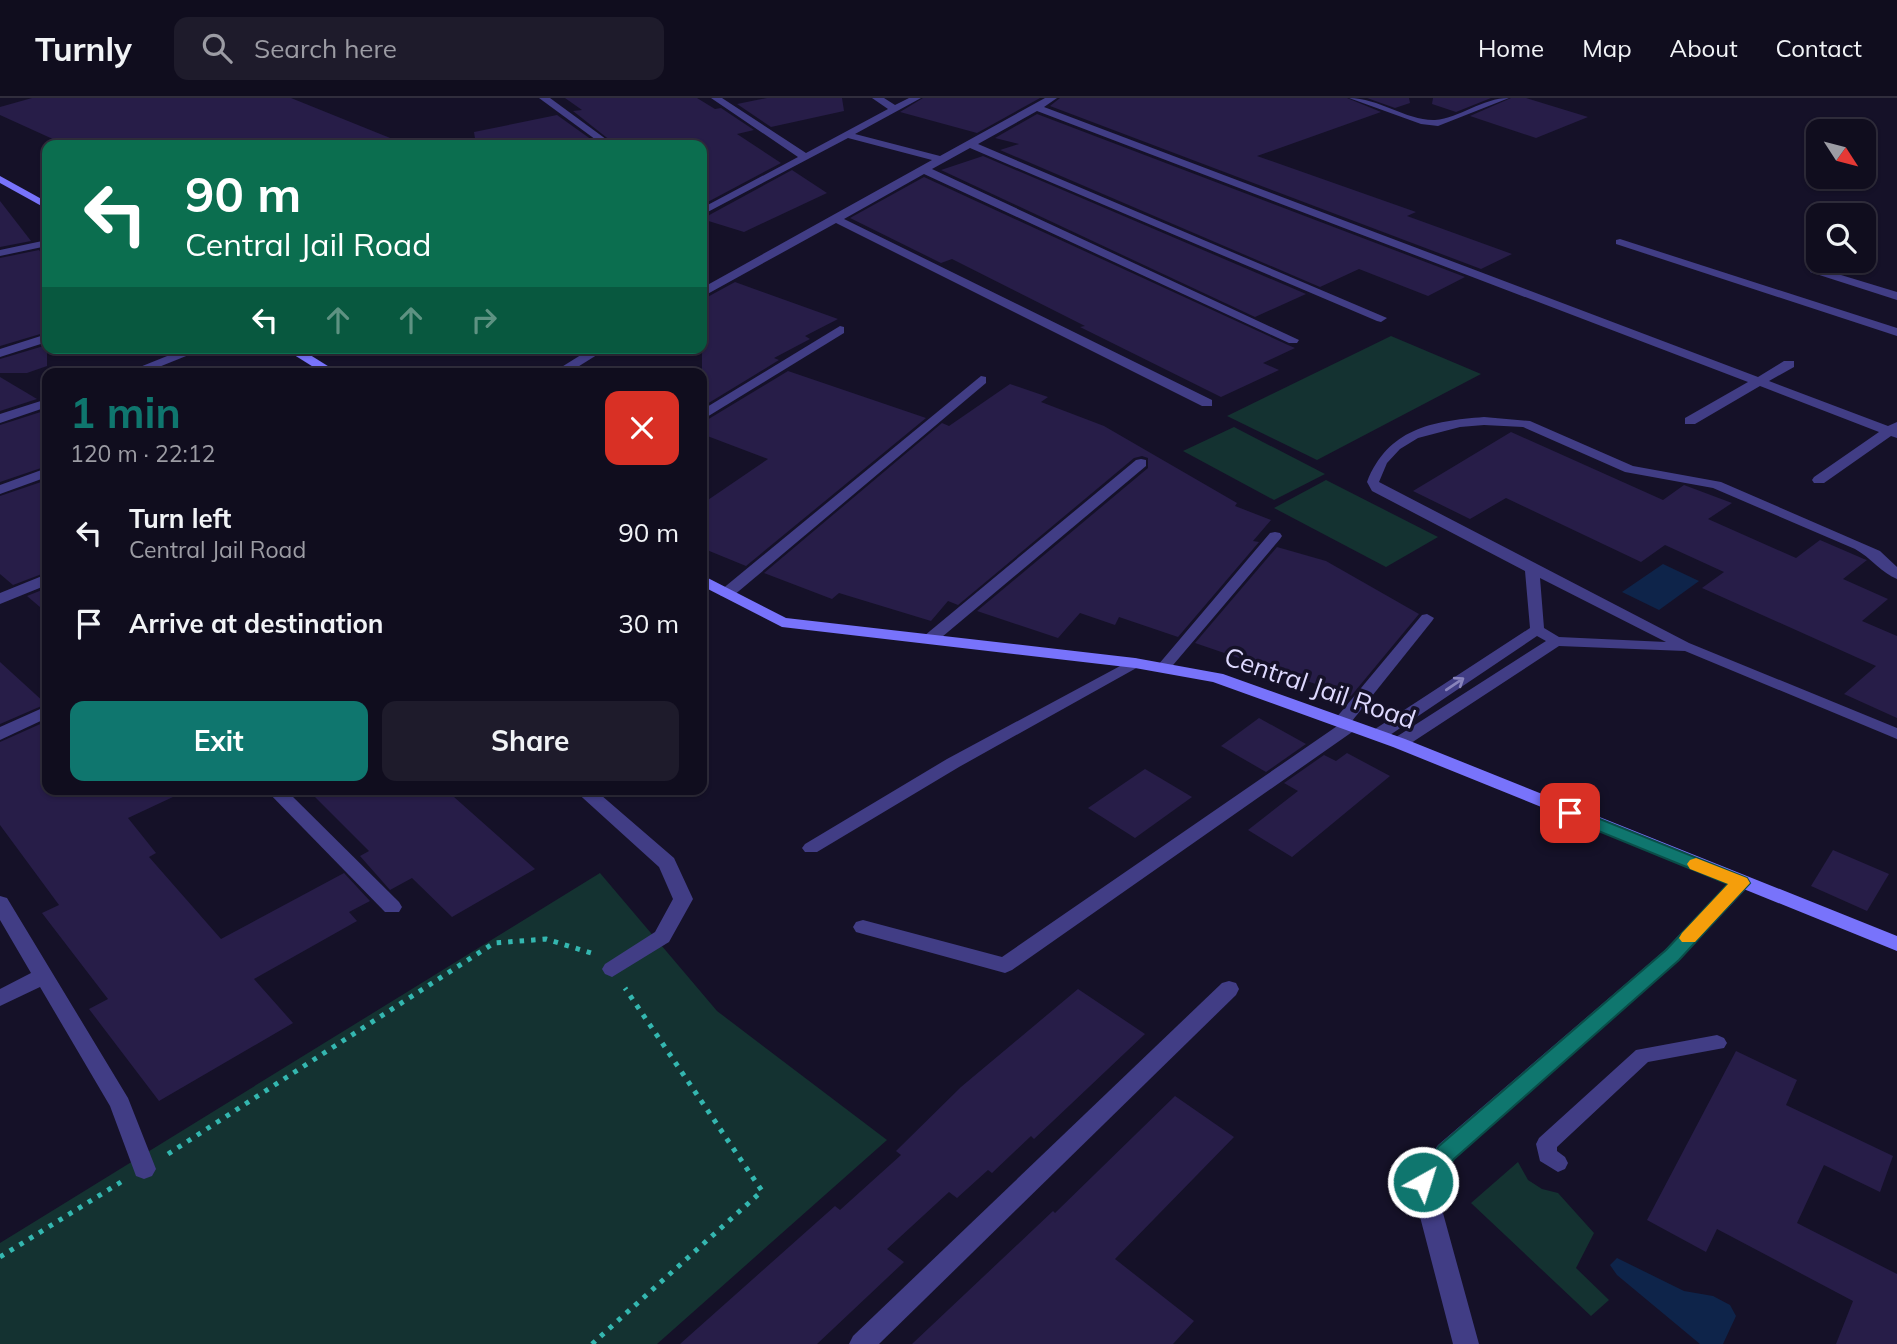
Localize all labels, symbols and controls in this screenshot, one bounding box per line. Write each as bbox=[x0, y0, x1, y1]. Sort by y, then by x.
search box bbox=[174, 17, 664, 80]
text: Turnly bbox=[35, 28, 132, 69]
icon: search bbox=[198, 29, 236, 67]
text: Search here bbox=[254, 32, 397, 65]
text: Home bbox=[1478, 33, 1544, 63]
text: Map bbox=[1582, 33, 1632, 63]
text: About bbox=[1670, 33, 1738, 63]
text: Contact bbox=[1776, 33, 1862, 63]
north arrow bbox=[1806, 119, 1876, 189]
map controls bbox=[1806, 119, 1876, 273]
text: 90 m bbox=[185, 163, 301, 224]
icon: left bbox=[70, 168, 161, 259]
button: search bbox=[1806, 203, 1876, 273]
text: Central Jail Road bbox=[185, 224, 432, 264]
icon: left bbox=[246, 301, 284, 339]
icon: ahead bbox=[319, 301, 357, 339]
icon: ahead bbox=[392, 301, 430, 339]
icon: right bbox=[465, 301, 503, 339]
text: 1 min bbox=[70, 386, 181, 439]
button: close bbox=[605, 391, 679, 465]
text: 120 m · 22:12 bbox=[70, 439, 215, 468]
text: Turn left bbox=[129, 502, 231, 535]
icon: left bbox=[70, 514, 108, 552]
text: 90 m bbox=[618, 516, 679, 549]
text: Central Jail Road bbox=[129, 535, 306, 564]
icon: arrive bbox=[70, 605, 108, 643]
text: Arrive at destination bbox=[129, 607, 384, 640]
text: 30 m bbox=[618, 607, 679, 640]
street label: Central Jail Road bbox=[1220, 639, 1420, 736]
one-way arrow bbox=[1445, 677, 1465, 691]
button: Exit bbox=[70, 701, 368, 781]
button: Share bbox=[382, 701, 679, 781]
pin bbox=[1540, 783, 1600, 843]
icon: arrive bbox=[1551, 794, 1589, 832]
position arrow bbox=[1386, 1145, 1460, 1219]

